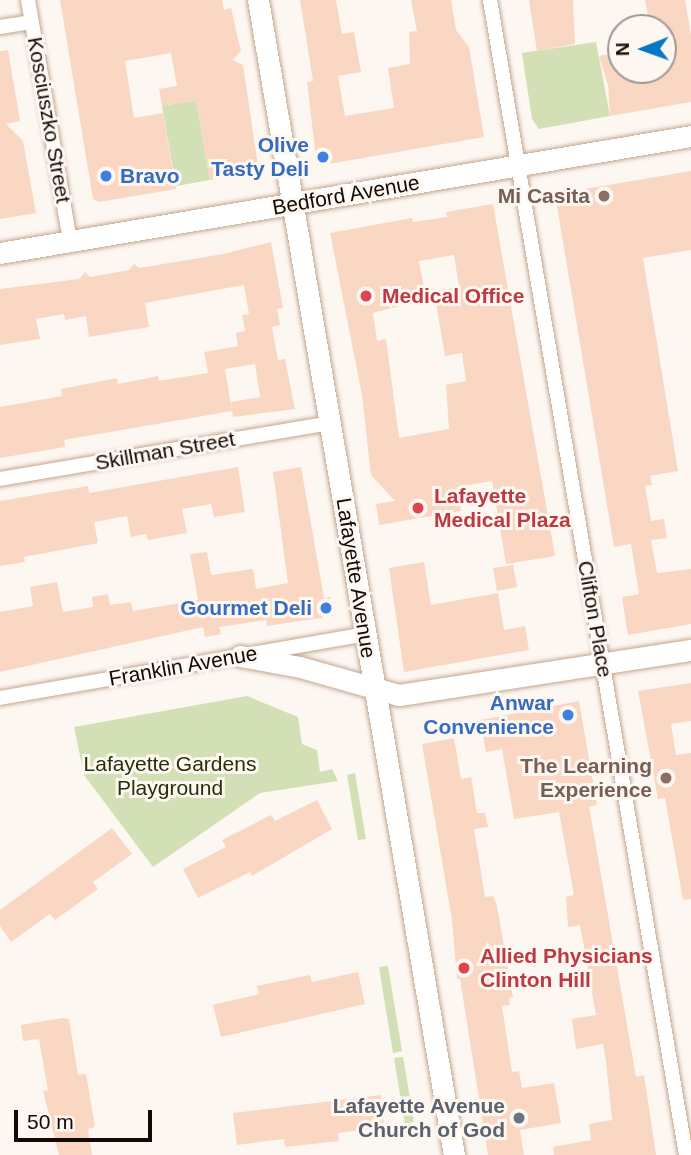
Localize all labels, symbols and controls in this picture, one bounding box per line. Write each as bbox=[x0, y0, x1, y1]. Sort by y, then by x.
north arrow bbox=[607, 14, 677, 84]
street label: Kosciuszko Street bbox=[22, 35, 76, 205]
text: N bbox=[612, 42, 633, 56]
place label: Olive Tasty Deli bbox=[211, 132, 309, 182]
marker: Olive Tasty Deli bbox=[315, 149, 331, 165]
place label: Bravo bbox=[120, 163, 180, 189]
marker: Bravo bbox=[98, 168, 114, 184]
street label: Bedford Avenue bbox=[270, 170, 422, 220]
place label: Mi Casita bbox=[498, 183, 590, 209]
marker: Mi Casita bbox=[596, 188, 612, 204]
place label: Medical Office bbox=[382, 283, 524, 309]
marker: Medical Office bbox=[356, 286, 376, 306]
street label: Skillman Street bbox=[93, 426, 237, 476]
place label: Lafayette Medical Plaza bbox=[434, 483, 571, 533]
street label: Lafayette Avenue bbox=[331, 495, 381, 661]
marker: Lafayette Medical Plaza bbox=[408, 498, 428, 518]
street label: Clifton Place bbox=[572, 559, 618, 679]
place label: Gourmet Deli bbox=[180, 595, 312, 621]
marker: Gourmet Deli bbox=[318, 600, 334, 616]
street label: Franklin Avenue bbox=[106, 640, 260, 692]
place label: Anwar Convenience bbox=[423, 690, 554, 740]
marker: Anwar Convenience bbox=[560, 707, 576, 723]
park label: Lafayette Gardens Playground bbox=[84, 751, 256, 801]
place label: The Learning Experience bbox=[520, 753, 652, 803]
marker: The Learning Experience bbox=[658, 770, 674, 786]
place label: Allied Physicians Clinton Hill bbox=[480, 943, 653, 993]
marker: Allied Physicians Clinton Hill bbox=[454, 958, 474, 978]
place label: Lafayette Avenue Church of God bbox=[332, 1093, 505, 1143]
scale bar bbox=[18, 1096, 156, 1140]
text: 50 m bbox=[27, 1110, 74, 1133]
marker: Lafayette Avenue Church of God bbox=[511, 1110, 527, 1126]

